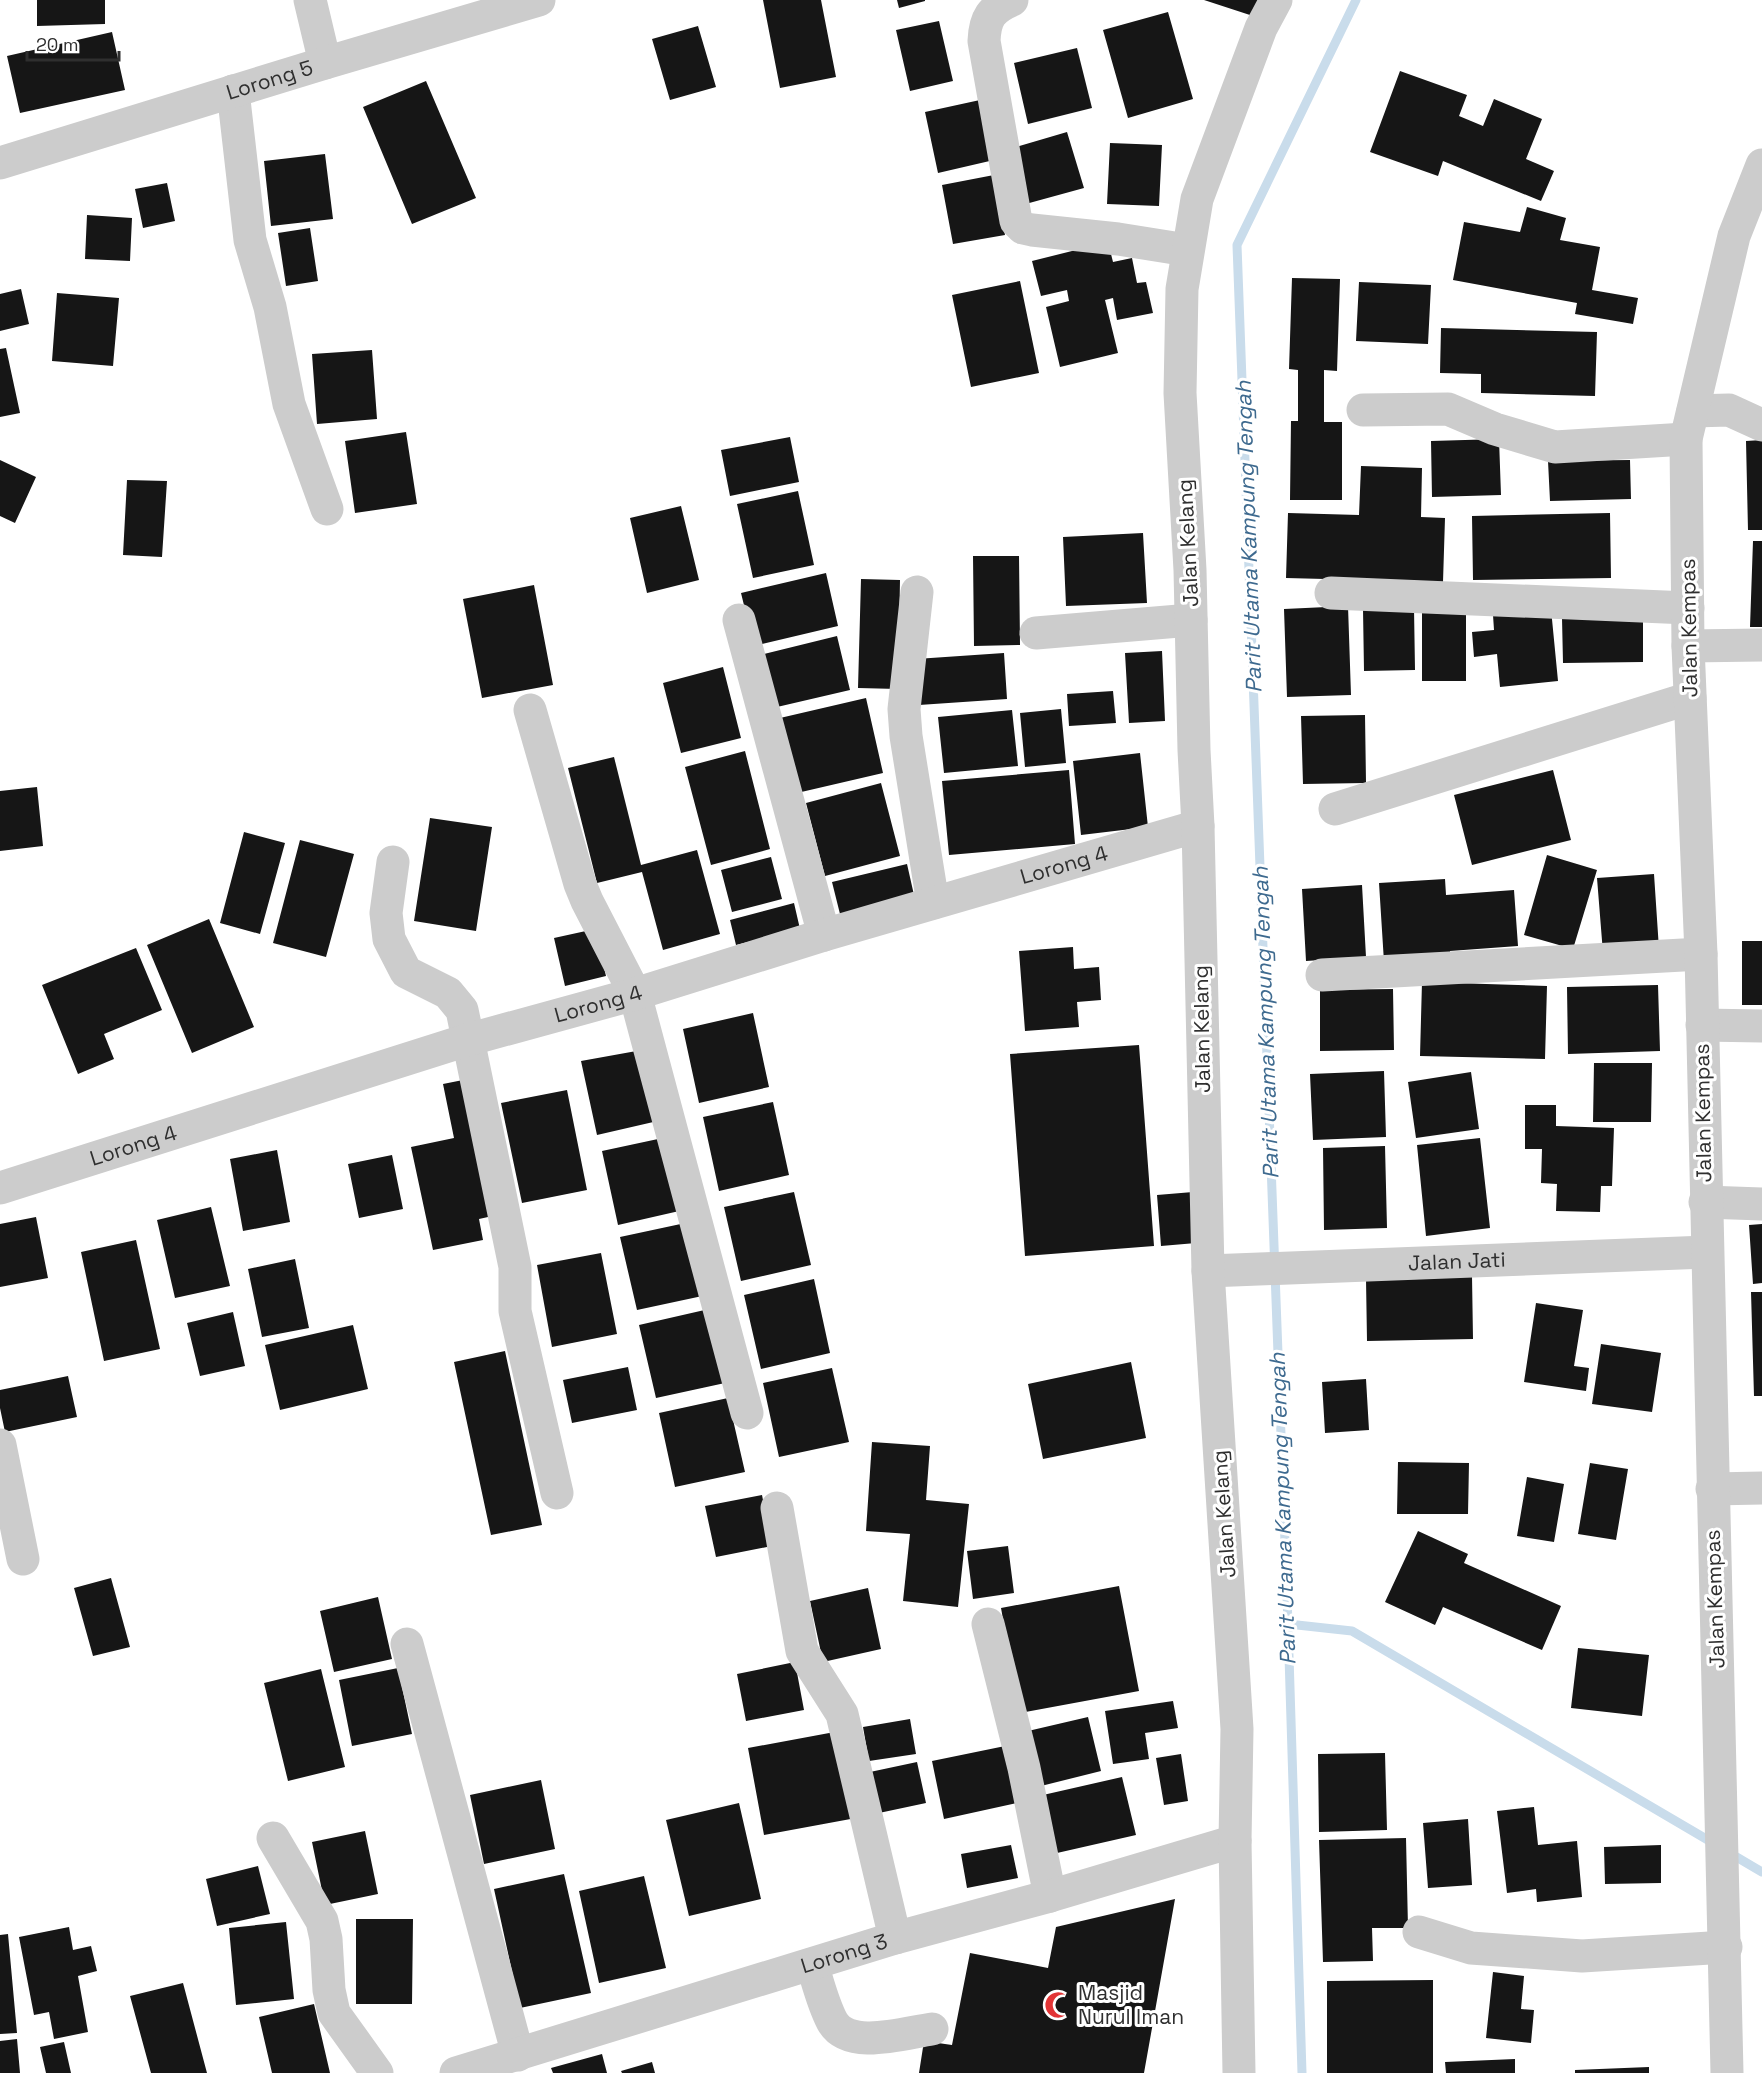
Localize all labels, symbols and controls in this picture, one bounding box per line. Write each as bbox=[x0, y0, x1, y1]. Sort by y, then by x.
scale bar bbox=[27, 24, 118, 62]
text: 20 m bbox=[36, 33, 79, 56]
street label: Lorong 5 bbox=[223, 54, 316, 106]
water label: Parit Utama Kampung Tengah bbox=[1229, 380, 1267, 694]
street label: Jalan Kelang bbox=[1171, 478, 1204, 608]
street label: Jalan Kempas bbox=[1674, 558, 1703, 698]
street label: Lorong 4 bbox=[1017, 839, 1111, 890]
water label: Parit Utama Kampung Tengah bbox=[1246, 866, 1284, 1180]
street label: Jalan Kelang bbox=[1187, 965, 1216, 1093]
street label: Lorong 4 bbox=[551, 979, 645, 1028]
street label: Jalan Kempas bbox=[1688, 1043, 1717, 1183]
street label: Lorong 4 bbox=[86, 1119, 180, 1172]
street label: Jalan Jati bbox=[1407, 1246, 1506, 1276]
water label: Parit Utama Kampung Tengah bbox=[1263, 1352, 1301, 1666]
street label: Jalan Kelang bbox=[1206, 1449, 1241, 1579]
street label: Jalan Kempas bbox=[1699, 1529, 1730, 1669]
street label: Lorong 3 bbox=[797, 1927, 891, 1979]
place label: Masjid Nurul Iman bbox=[1078, 1979, 1184, 2030]
mosque icon: Masjid Nurul Iman bbox=[1043, 1990, 1073, 2020]

